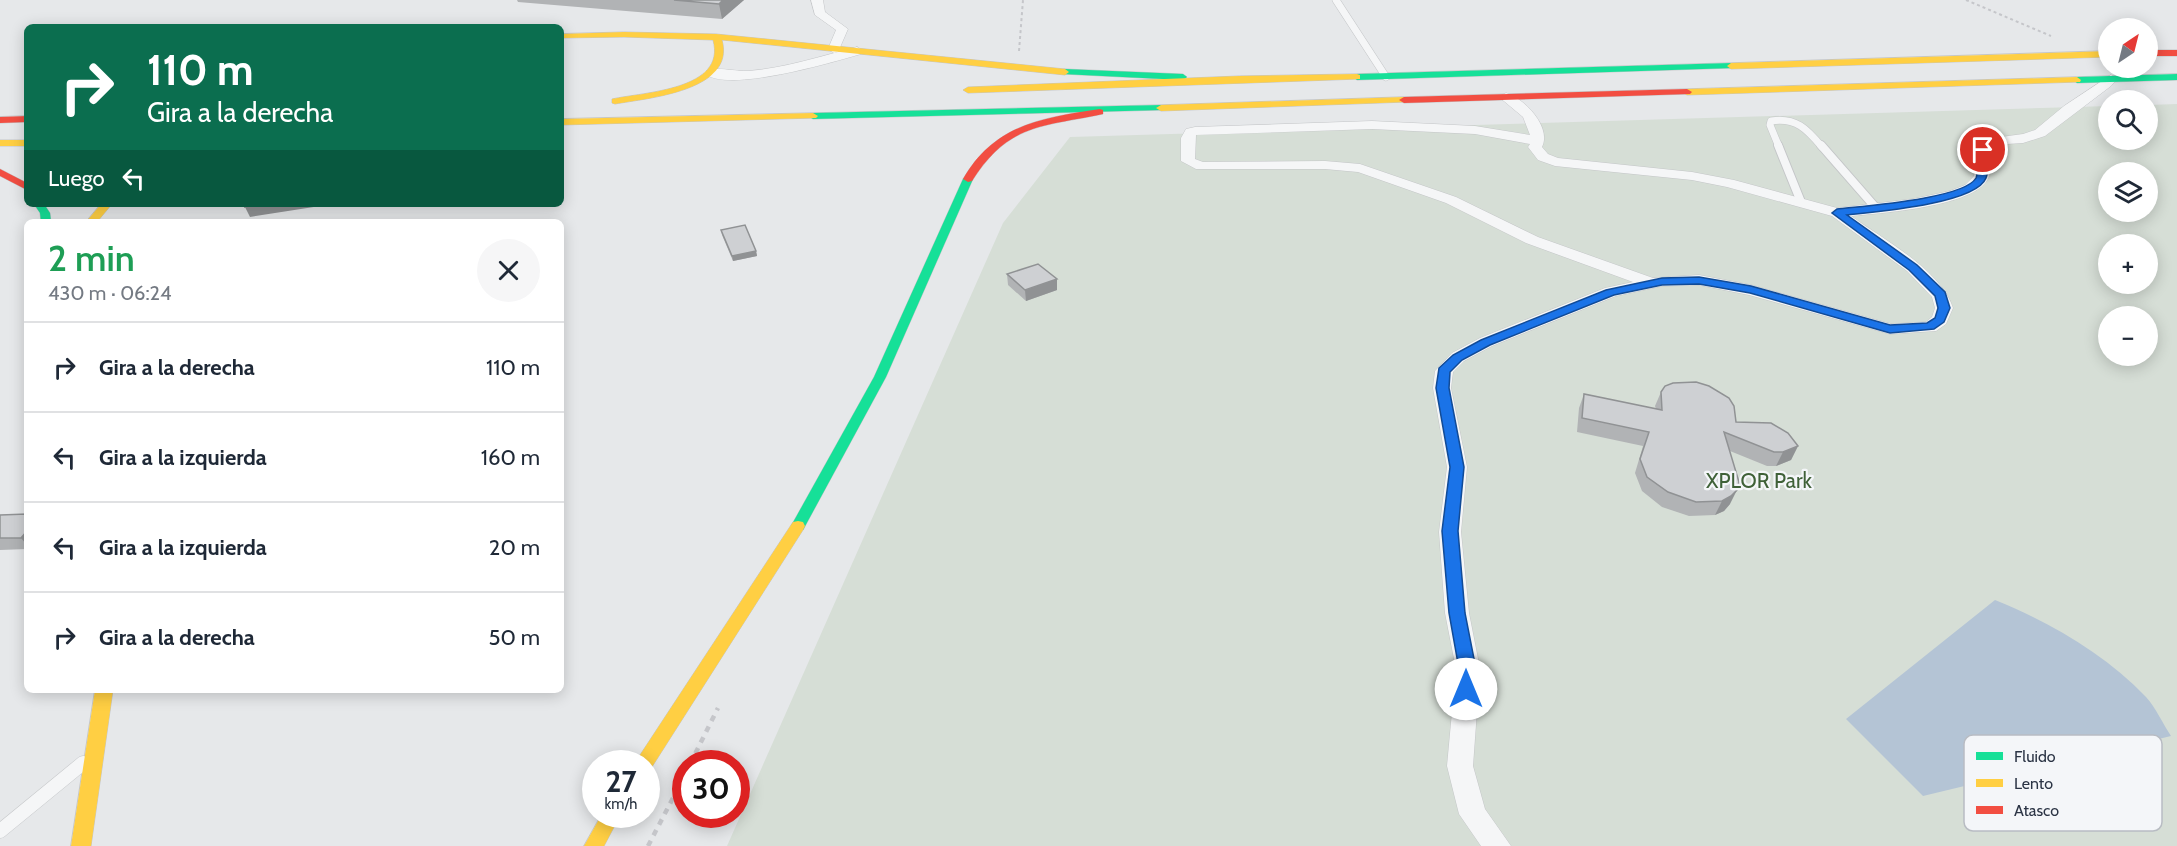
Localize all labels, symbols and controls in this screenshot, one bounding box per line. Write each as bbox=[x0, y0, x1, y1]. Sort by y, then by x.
north arrow bbox=[2098, 18, 2158, 78]
map controls bbox=[2098, 18, 2158, 366]
text: 110 m bbox=[147, 44, 254, 96]
icon: right bbox=[48, 48, 126, 126]
button: search bbox=[2098, 90, 2158, 150]
text: Gira a la derecha bbox=[147, 96, 333, 129]
pin bbox=[1957, 124, 2008, 175]
icon: arrive bbox=[1966, 133, 1999, 166]
icon: left bbox=[117, 162, 150, 195]
button: layers bbox=[2098, 162, 2158, 222]
text: Luego bbox=[48, 165, 105, 192]
button: + bbox=[2098, 234, 2158, 294]
text: 2 min bbox=[48, 236, 135, 280]
button: close bbox=[477, 239, 540, 302]
text: 430 m · 06:24 bbox=[48, 281, 172, 305]
button: − bbox=[2098, 306, 2158, 366]
icon: right bbox=[48, 351, 81, 384]
text: Gira a la derecha bbox=[99, 354, 255, 381]
text: 110 m bbox=[486, 354, 540, 381]
icon: left bbox=[48, 441, 81, 474]
text: Gira a la izquierda bbox=[99, 444, 267, 471]
text: 160 m bbox=[481, 444, 540, 471]
park label: XPLOR Park bbox=[1706, 468, 1813, 493]
icon: left bbox=[48, 531, 81, 564]
text: Gira a la izquierda bbox=[99, 534, 267, 561]
text: 20 m bbox=[489, 534, 540, 561]
icon: right bbox=[48, 621, 81, 654]
text: Gira a la derecha bbox=[99, 624, 255, 651]
text: 50 m bbox=[488, 624, 540, 651]
position arrow bbox=[1434, 657, 1498, 721]
legend bbox=[1964, 735, 2162, 831]
text: Fluido bbox=[2014, 747, 2056, 766]
speed limit sign: 30 bbox=[672, 750, 750, 828]
text: 27 bbox=[605, 763, 637, 800]
text: Lento bbox=[2014, 774, 2053, 793]
text: km/h bbox=[605, 795, 637, 813]
text: Atasco bbox=[2014, 801, 2059, 820]

